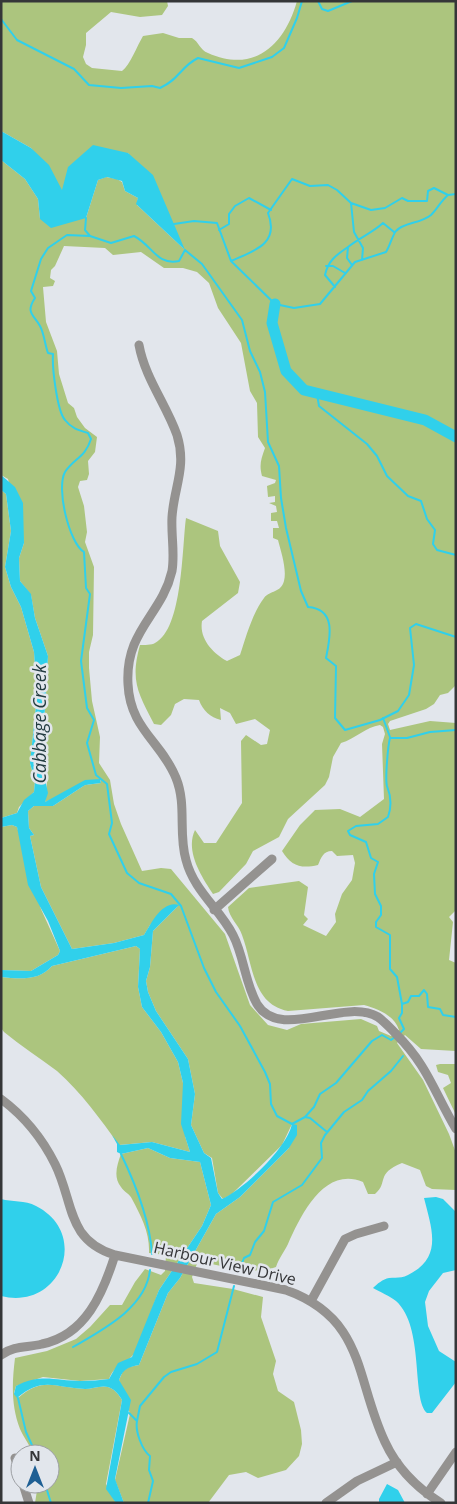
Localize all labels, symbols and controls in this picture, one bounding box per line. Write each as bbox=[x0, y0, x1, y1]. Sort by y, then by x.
water label: Cabbage Creek bbox=[27, 663, 51, 784]
street label: Harbour View Drive bbox=[152, 1236, 298, 1290]
north arrow bbox=[10, 1444, 60, 1494]
text: N bbox=[29, 1446, 41, 1465]

